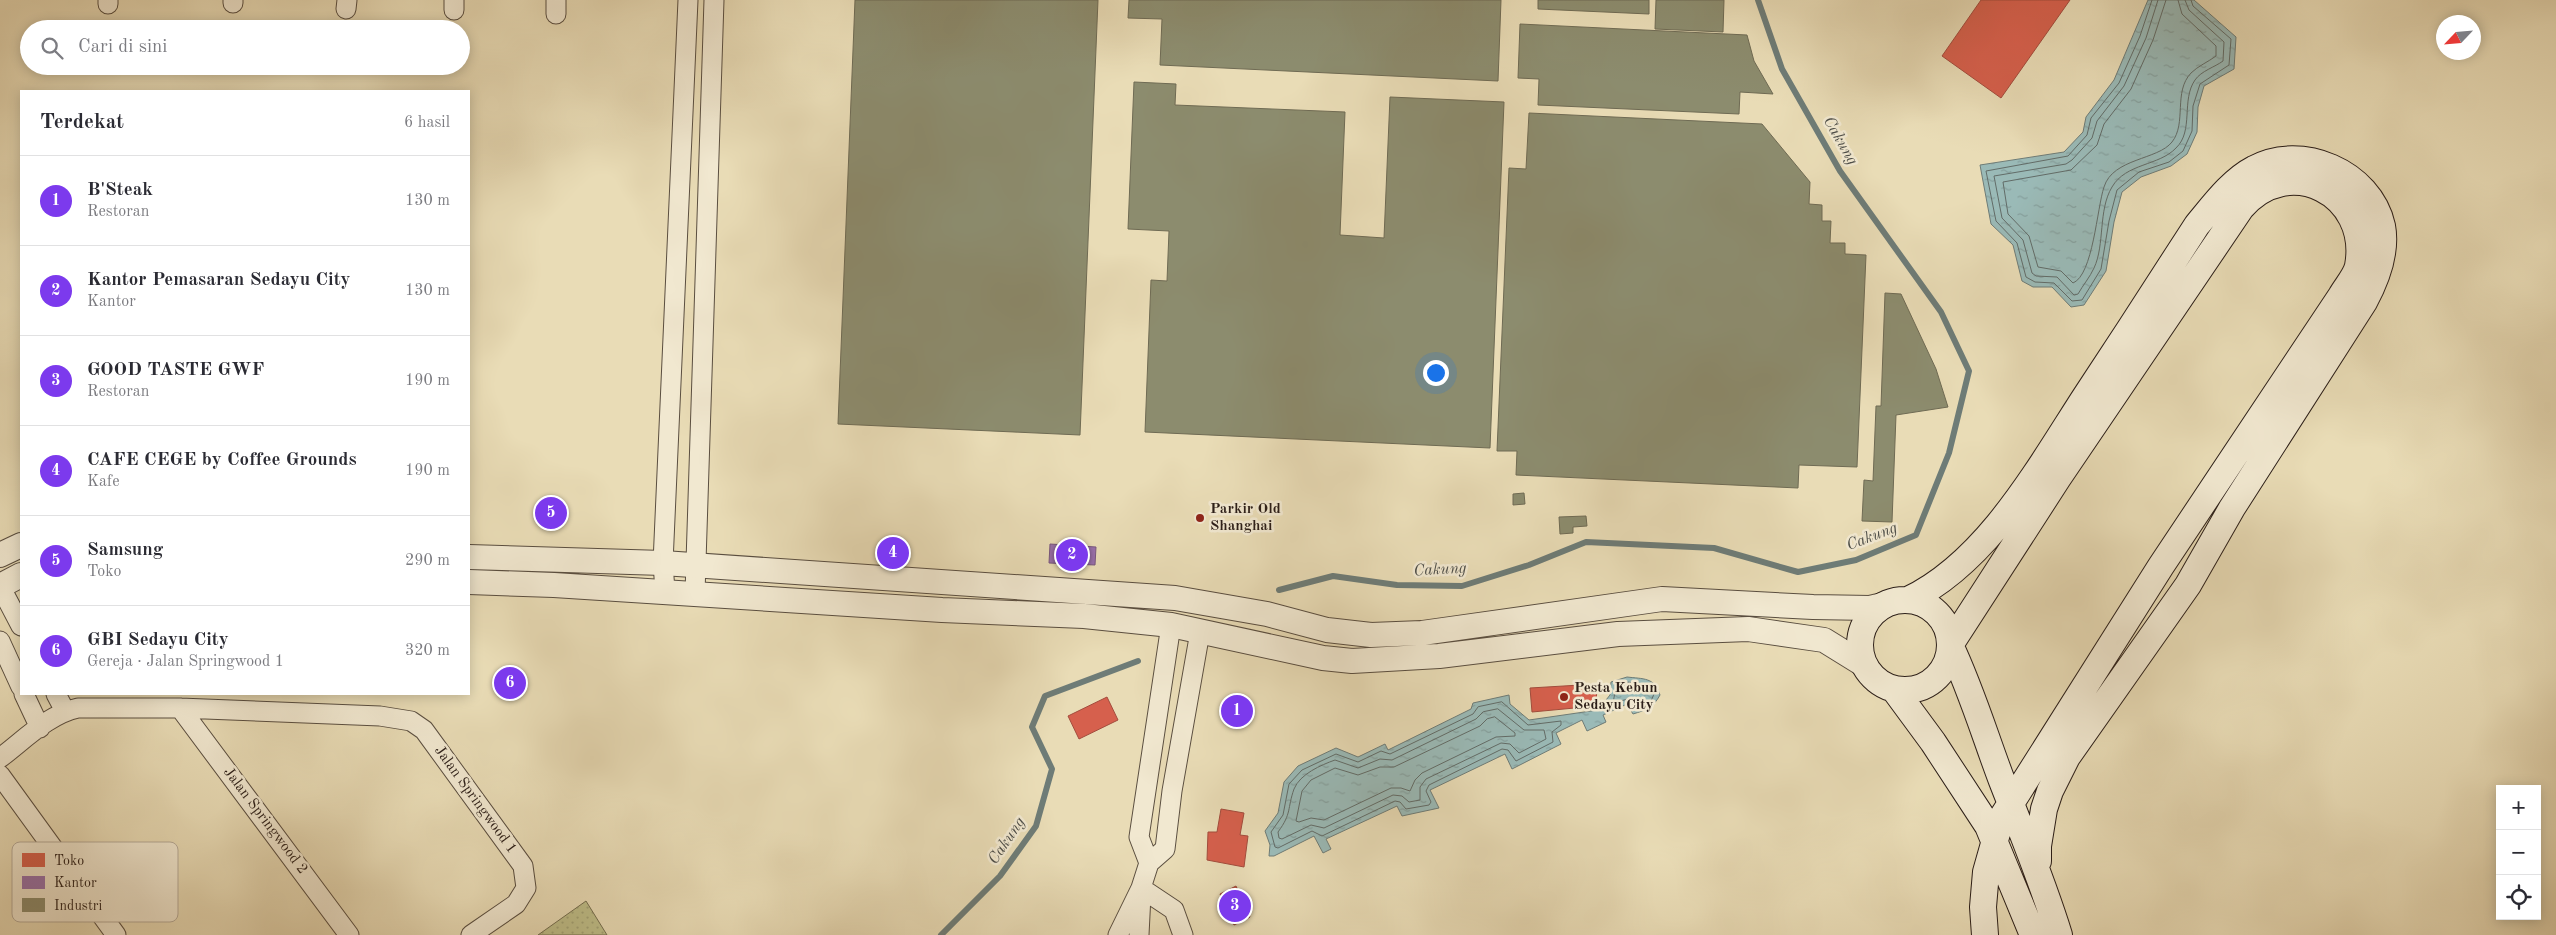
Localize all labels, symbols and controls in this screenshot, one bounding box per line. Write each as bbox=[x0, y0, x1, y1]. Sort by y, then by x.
north arrow bbox=[2436, 15, 2481, 60]
search box bbox=[20, 20, 470, 75]
icon: search bbox=[38, 34, 66, 62]
text: Cari di sini bbox=[78, 38, 168, 57]
text: Terdekat bbox=[40, 112, 124, 133]
water label: Cakung bbox=[1820, 114, 1860, 168]
text: 6 hasil bbox=[404, 115, 450, 131]
text: B'Steak bbox=[87, 181, 153, 200]
text: 1 bbox=[51, 193, 61, 209]
text: 130 m bbox=[405, 193, 450, 209]
text: Restoran bbox=[87, 204, 149, 220]
text: Kantor Pemasaran Sedayu City bbox=[87, 271, 351, 290]
text: 2 bbox=[51, 283, 61, 299]
text: 130 m bbox=[405, 283, 450, 299]
text: Kantor bbox=[87, 294, 136, 310]
your location bbox=[1423, 360, 1449, 386]
text: GOOD TASTE GWF bbox=[87, 361, 264, 380]
text: 3 bbox=[51, 373, 61, 389]
text: 190 m bbox=[405, 373, 450, 389]
text: Restoran bbox=[87, 384, 149, 400]
text: CAFE CEGE by Coffee Grounds bbox=[87, 451, 357, 470]
text: 4 bbox=[51, 463, 61, 479]
text: 190 m bbox=[405, 463, 450, 479]
text: Kafe bbox=[87, 474, 120, 490]
pin: 5 bbox=[535, 494, 567, 532]
place label: Parkir Old Shanghai bbox=[1210, 502, 1281, 534]
marker: Parkir Old Shanghai bbox=[1194, 512, 1206, 524]
water label: Cakung bbox=[1844, 520, 1900, 554]
pin: 4 bbox=[877, 534, 909, 572]
pin: 2 bbox=[1056, 536, 1088, 574]
text: Samsung bbox=[87, 541, 163, 560]
text: 5 bbox=[51, 553, 61, 569]
text: 290 m bbox=[405, 553, 450, 569]
water label: Cakung bbox=[1413, 561, 1467, 579]
text: Toko bbox=[87, 564, 122, 580]
text: GBI Sedayu City bbox=[87, 631, 229, 650]
text: 6 bbox=[51, 643, 61, 659]
text: 320 m bbox=[405, 643, 450, 659]
text: Gereja · Jalan Springwood 1 bbox=[87, 654, 284, 670]
pin: 6 bbox=[494, 664, 526, 702]
place label: Pesta Kebun Sedayu City bbox=[1574, 681, 1658, 713]
marker: Pesta Kebun Sedayu City bbox=[1558, 691, 1570, 703]
pin: 1 bbox=[1221, 692, 1253, 730]
street label: Jalan Springwood 1 bbox=[431, 743, 519, 857]
street label: Jalan Springwood 2 bbox=[220, 765, 310, 877]
map controls bbox=[2496, 785, 2541, 920]
button: + bbox=[2496, 785, 2541, 830]
water label: Cakung bbox=[986, 814, 1029, 867]
button: − bbox=[2496, 830, 2541, 875]
legend bbox=[12, 842, 178, 922]
text: Toko bbox=[54, 854, 84, 868]
button: locate bbox=[2496, 875, 2541, 920]
text: Kantor bbox=[54, 876, 97, 890]
pin: 3 bbox=[1219, 887, 1251, 925]
text: Industri bbox=[54, 899, 103, 913]

